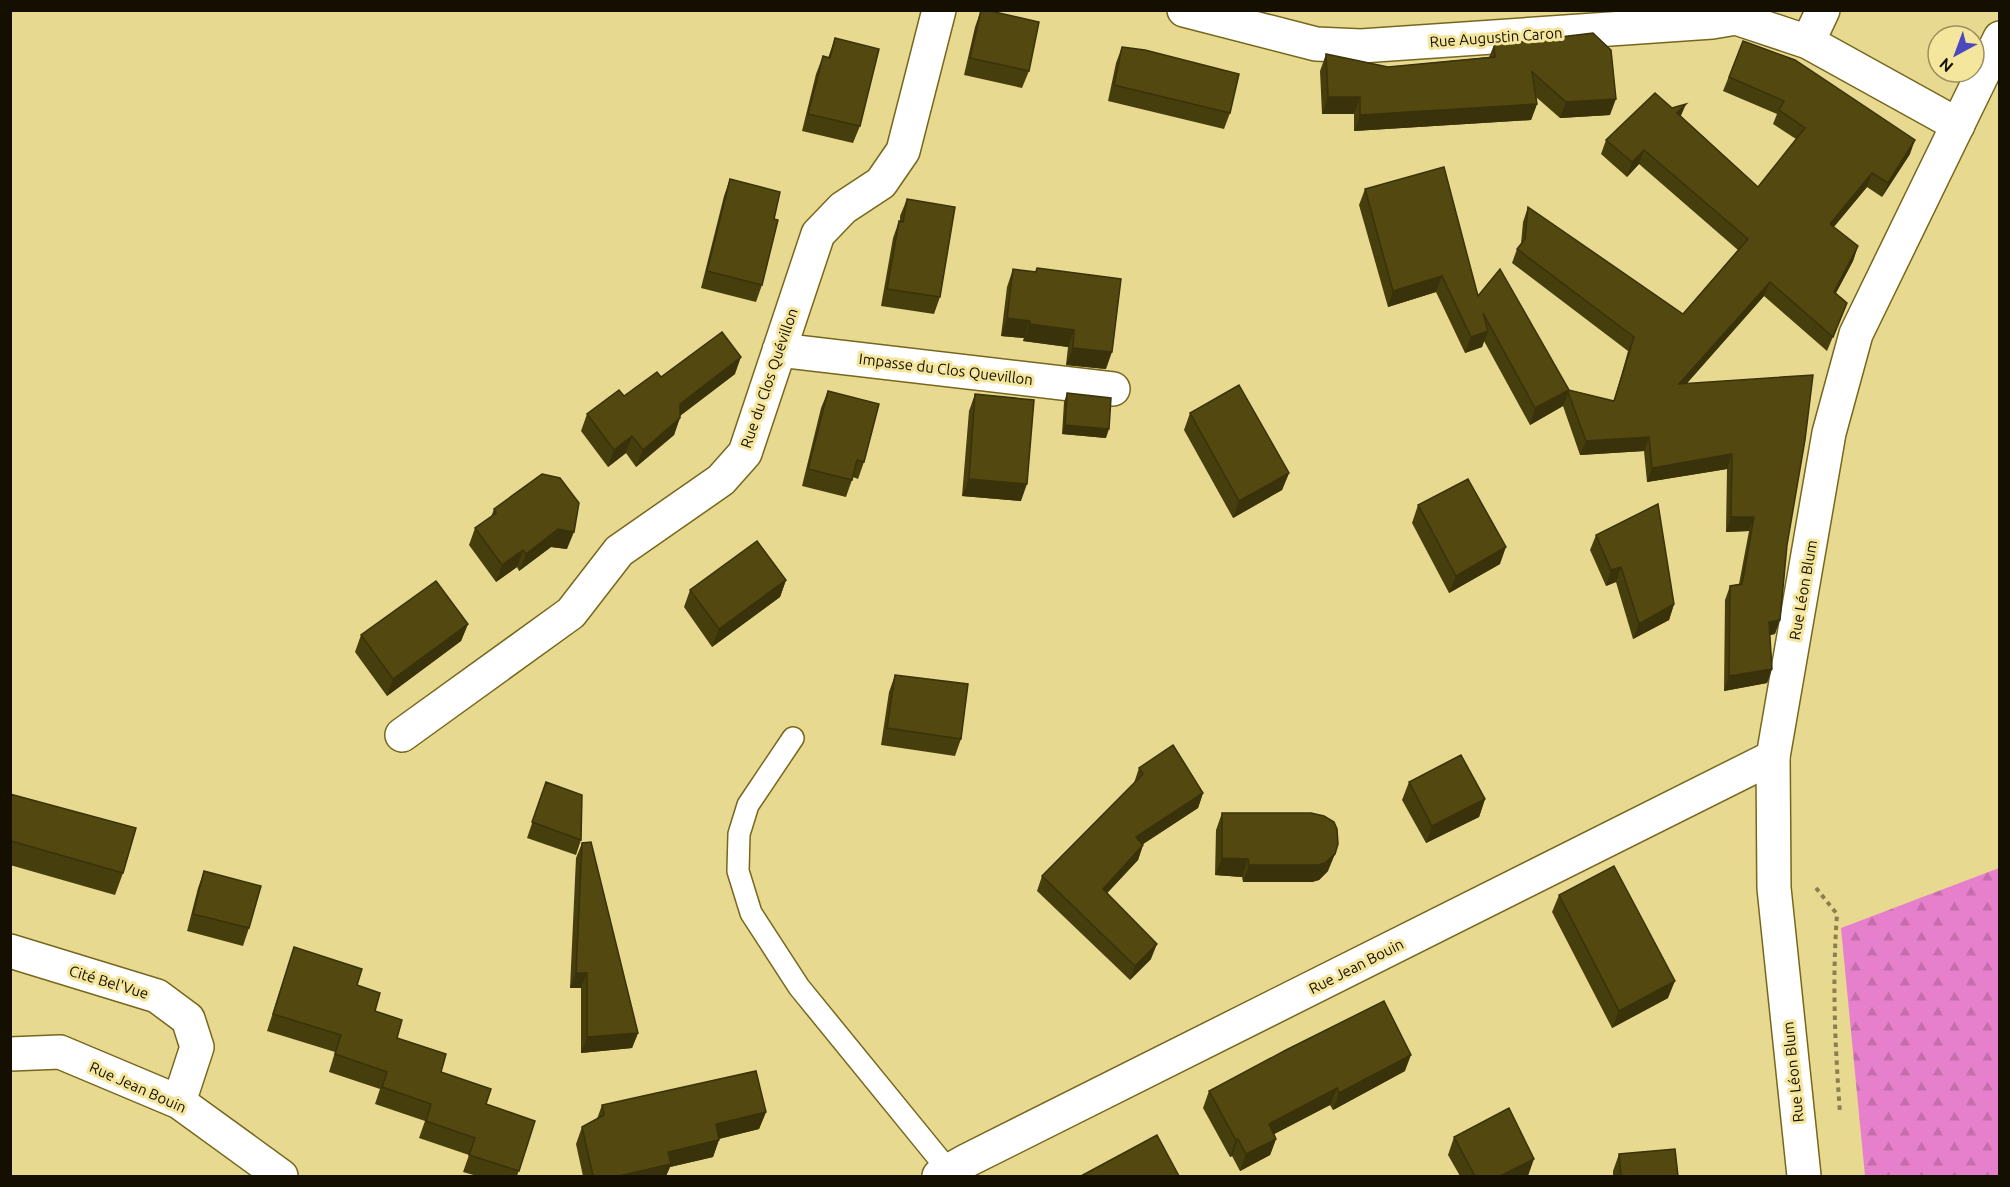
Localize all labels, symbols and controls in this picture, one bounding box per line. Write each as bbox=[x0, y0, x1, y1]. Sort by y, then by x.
street label: Rue Augustin Caron bbox=[1429, 24, 1563, 50]
north arrow bbox=[1926, 24, 1986, 84]
text: N bbox=[1936, 55, 1957, 76]
street label: Rue du Clos Quévillon bbox=[737, 306, 801, 450]
street label: Impasse du Clos Quevillon bbox=[858, 350, 1034, 388]
street label: Rue Léon Blum bbox=[1786, 539, 1820, 641]
street label: Rue Jean Bouin bbox=[1306, 935, 1406, 997]
street label: Cité Bel'Vue bbox=[67, 962, 151, 1002]
street label: Rue Léon Blum bbox=[1779, 1021, 1807, 1123]
street label: Rue Jean Bouin bbox=[87, 1058, 189, 1116]

